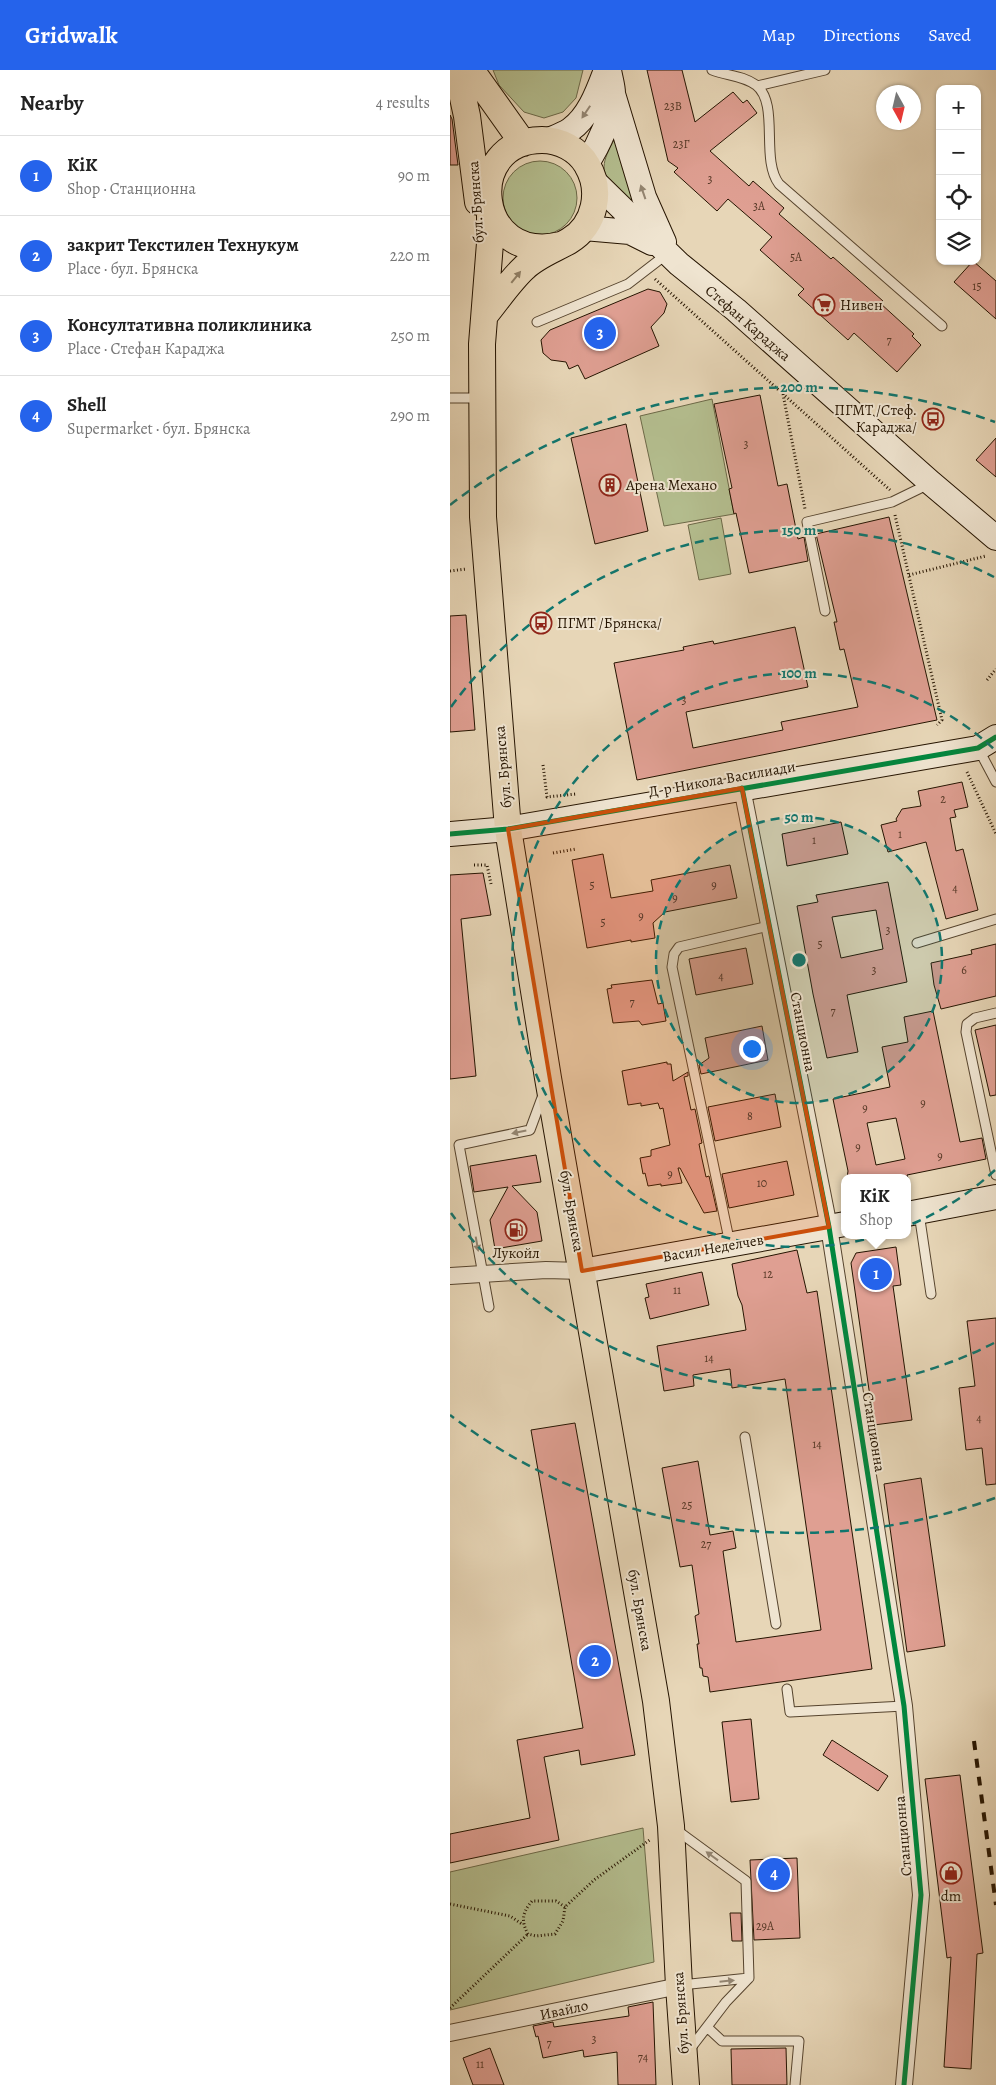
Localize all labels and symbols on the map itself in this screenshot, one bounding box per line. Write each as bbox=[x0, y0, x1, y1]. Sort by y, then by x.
north arrow bbox=[876, 85, 921, 130]
house number: 23В bbox=[664, 98, 682, 114]
one-way arrow bbox=[581, 106, 590, 119]
house number: 23Г bbox=[673, 136, 689, 152]
street label: бул. Брянска bbox=[463, 160, 489, 244]
house number: 3 bbox=[708, 171, 713, 187]
one-way arrow bbox=[639, 184, 647, 199]
house number: 3А bbox=[753, 198, 766, 214]
house number: 5А bbox=[790, 249, 803, 265]
one-way arrow bbox=[511, 271, 522, 284]
house number: 15 bbox=[972, 278, 982, 294]
street label: Стефан Караджа bbox=[701, 280, 795, 366]
supermarket icon: Нивен bbox=[812, 293, 836, 317]
place label: Нивен bbox=[840, 295, 883, 315]
pin: 3 bbox=[584, 314, 616, 352]
house number: 7 bbox=[886, 332, 892, 348]
text: 200 m bbox=[780, 377, 818, 397]
place label: ПГМТ /Стеф. Караджа/ bbox=[834, 400, 917, 437]
bus stop icon: ПГМТ /Стеф. Караджа/ bbox=[921, 407, 945, 431]
house number: 3 bbox=[744, 436, 749, 452]
building icon: Арена Механо bbox=[598, 473, 622, 497]
place label: Арена Механо bbox=[625, 475, 717, 495]
text: 150 m bbox=[782, 520, 817, 540]
bus stop icon: ПГМТ /Брянска/ bbox=[529, 611, 553, 635]
place label: ПГМТ /Брянска/ bbox=[557, 613, 662, 633]
text: 100 m bbox=[781, 663, 817, 683]
house number: 3 bbox=[682, 692, 687, 708]
street label: бул. Брянска bbox=[489, 725, 517, 809]
street label: Д-р Никола Василиади bbox=[647, 756, 797, 802]
house number: 2 bbox=[940, 791, 946, 807]
text: 50 m bbox=[784, 807, 814, 827]
house number: 1 bbox=[898, 826, 902, 842]
house number: 1 bbox=[812, 832, 816, 848]
house number: 5 bbox=[589, 877, 595, 893]
house number: 9 bbox=[711, 877, 717, 893]
house number: 4 bbox=[952, 880, 958, 896]
house number: 9 bbox=[672, 890, 678, 906]
house number: 9 bbox=[638, 908, 644, 924]
house number: 5 bbox=[600, 914, 606, 930]
house number: 3 bbox=[886, 922, 891, 938]
house number: 5 bbox=[817, 936, 823, 952]
centre of rings bbox=[790, 951, 808, 969]
house number: 3 bbox=[872, 962, 877, 978]
house number: 6 bbox=[961, 962, 967, 978]
house number: 4 bbox=[718, 968, 724, 984]
street label: Станционна bbox=[785, 990, 821, 1074]
house number: 7 bbox=[629, 994, 635, 1010]
house number: 7 bbox=[830, 1003, 836, 1019]
your location bbox=[739, 1036, 765, 1062]
house number: 9 bbox=[920, 1095, 926, 1111]
house number: 9 bbox=[862, 1100, 868, 1116]
house number: 8 bbox=[747, 1108, 753, 1124]
one-way arrow bbox=[511, 1129, 527, 1137]
house number: 9 bbox=[855, 1139, 861, 1155]
house number: 9 bbox=[937, 1148, 943, 1164]
house number: 9 bbox=[667, 1166, 673, 1182]
street label: бул. Брянска bbox=[555, 1169, 589, 1253]
house number: 10 bbox=[757, 1175, 767, 1191]
fuel station icon: Лукойл bbox=[504, 1218, 528, 1242]
street label: Васил Неделчев bbox=[661, 1229, 765, 1267]
one-way arrow bbox=[474, 1237, 482, 1253]
place label: Лукойл bbox=[492, 1243, 540, 1263]
pin: 1 bbox=[860, 1255, 892, 1293]
house number: 12 bbox=[763, 1266, 773, 1282]
house number: 11 bbox=[673, 1282, 681, 1298]
house number: 14 bbox=[704, 1350, 714, 1366]
street label: Станционна bbox=[858, 1391, 890, 1474]
house number: 4 bbox=[976, 1410, 982, 1426]
house number: 14 bbox=[812, 1436, 822, 1452]
house number: 25 bbox=[682, 1497, 692, 1513]
house number: 27 bbox=[701, 1536, 712, 1552]
street label: бул. Брянска bbox=[623, 1568, 657, 1652]
pin: 2 bbox=[579, 1642, 611, 1680]
street label: Станционна bbox=[890, 1795, 916, 1877]
one-way arrow bbox=[705, 1851, 719, 1861]
pin: 4 bbox=[758, 1855, 790, 1893]
shop icon: dm bbox=[939, 1861, 963, 1885]
place label: dm bbox=[941, 1886, 962, 1906]
house number: 29A bbox=[756, 1918, 775, 1934]
street label: бул. Брянска bbox=[668, 1971, 694, 2055]
one-way arrow bbox=[719, 1977, 735, 1985]
street label: Ивайло bbox=[538, 1995, 590, 2025]
house number: 3 bbox=[592, 2031, 597, 2047]
house number: 7 bbox=[546, 2035, 552, 2051]
house number: 74 bbox=[638, 2049, 649, 2065]
house number: 11 bbox=[476, 2056, 484, 2072]

